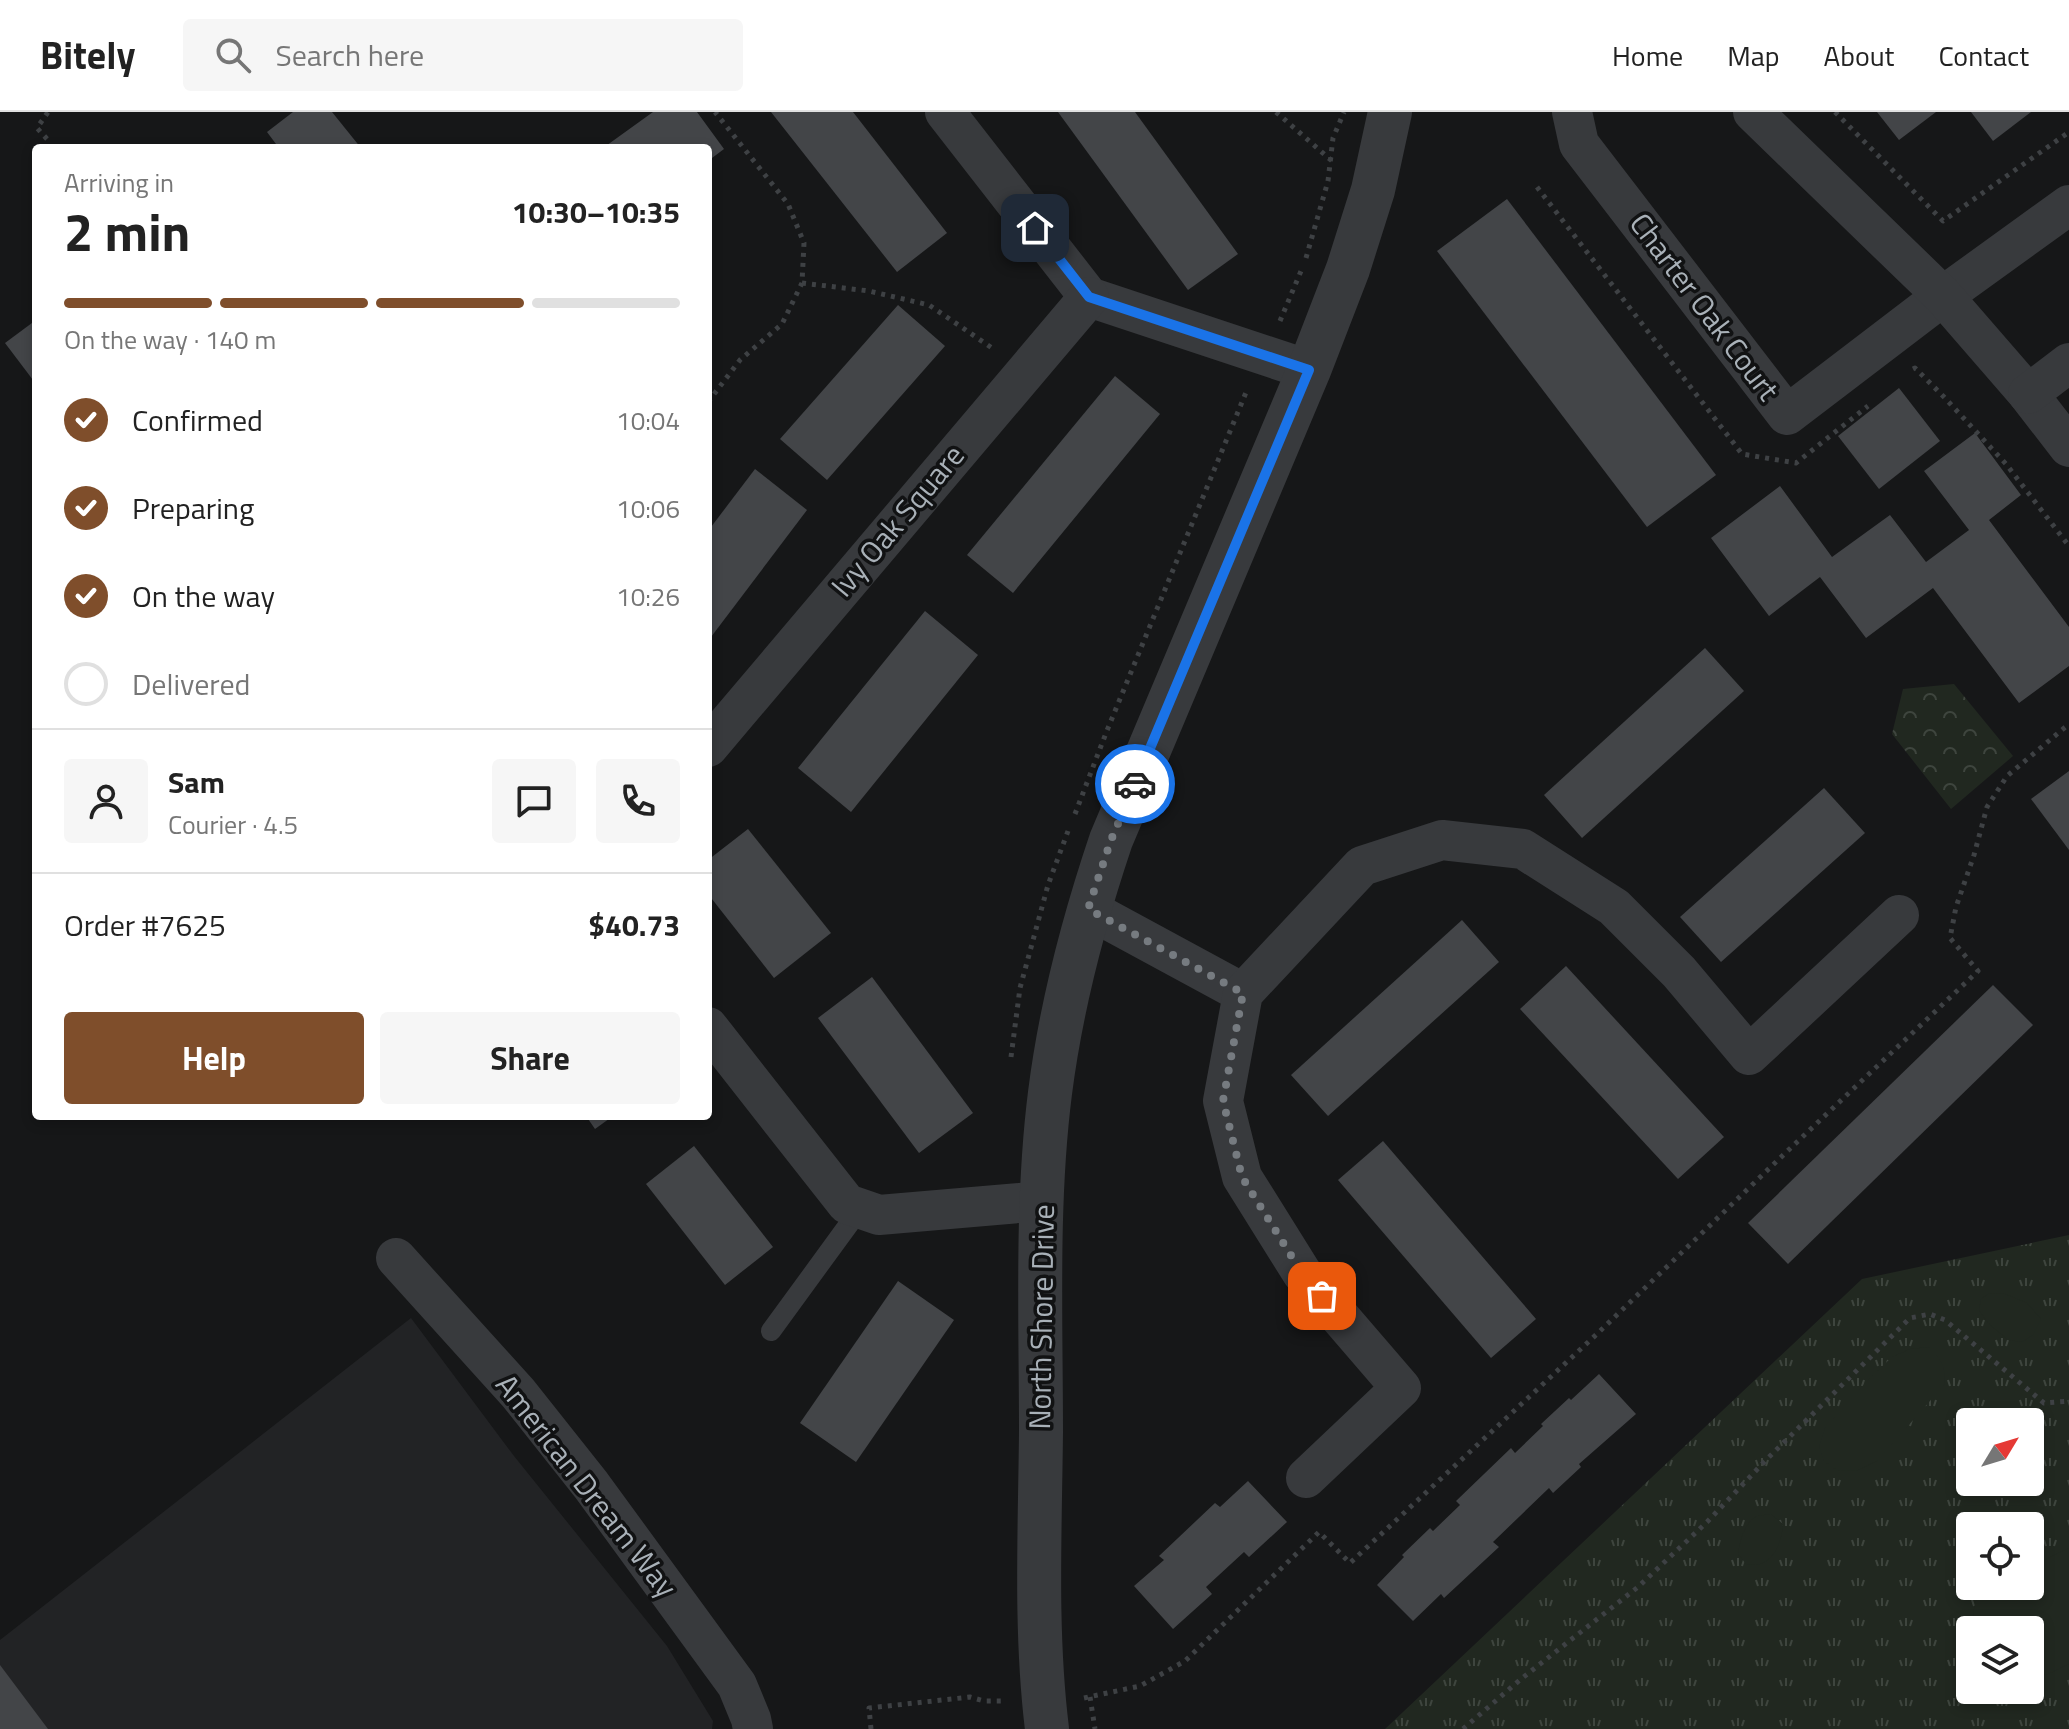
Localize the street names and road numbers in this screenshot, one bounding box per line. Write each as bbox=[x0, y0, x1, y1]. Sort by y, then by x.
street label: Charter Oak Court bbox=[1619, 203, 1791, 410]
street label: Ivy Oak Square bbox=[820, 434, 975, 607]
street label: North Shore Drive bbox=[1016, 1204, 1066, 1430]
street label: American Dream Way bbox=[485, 1364, 689, 1607]

